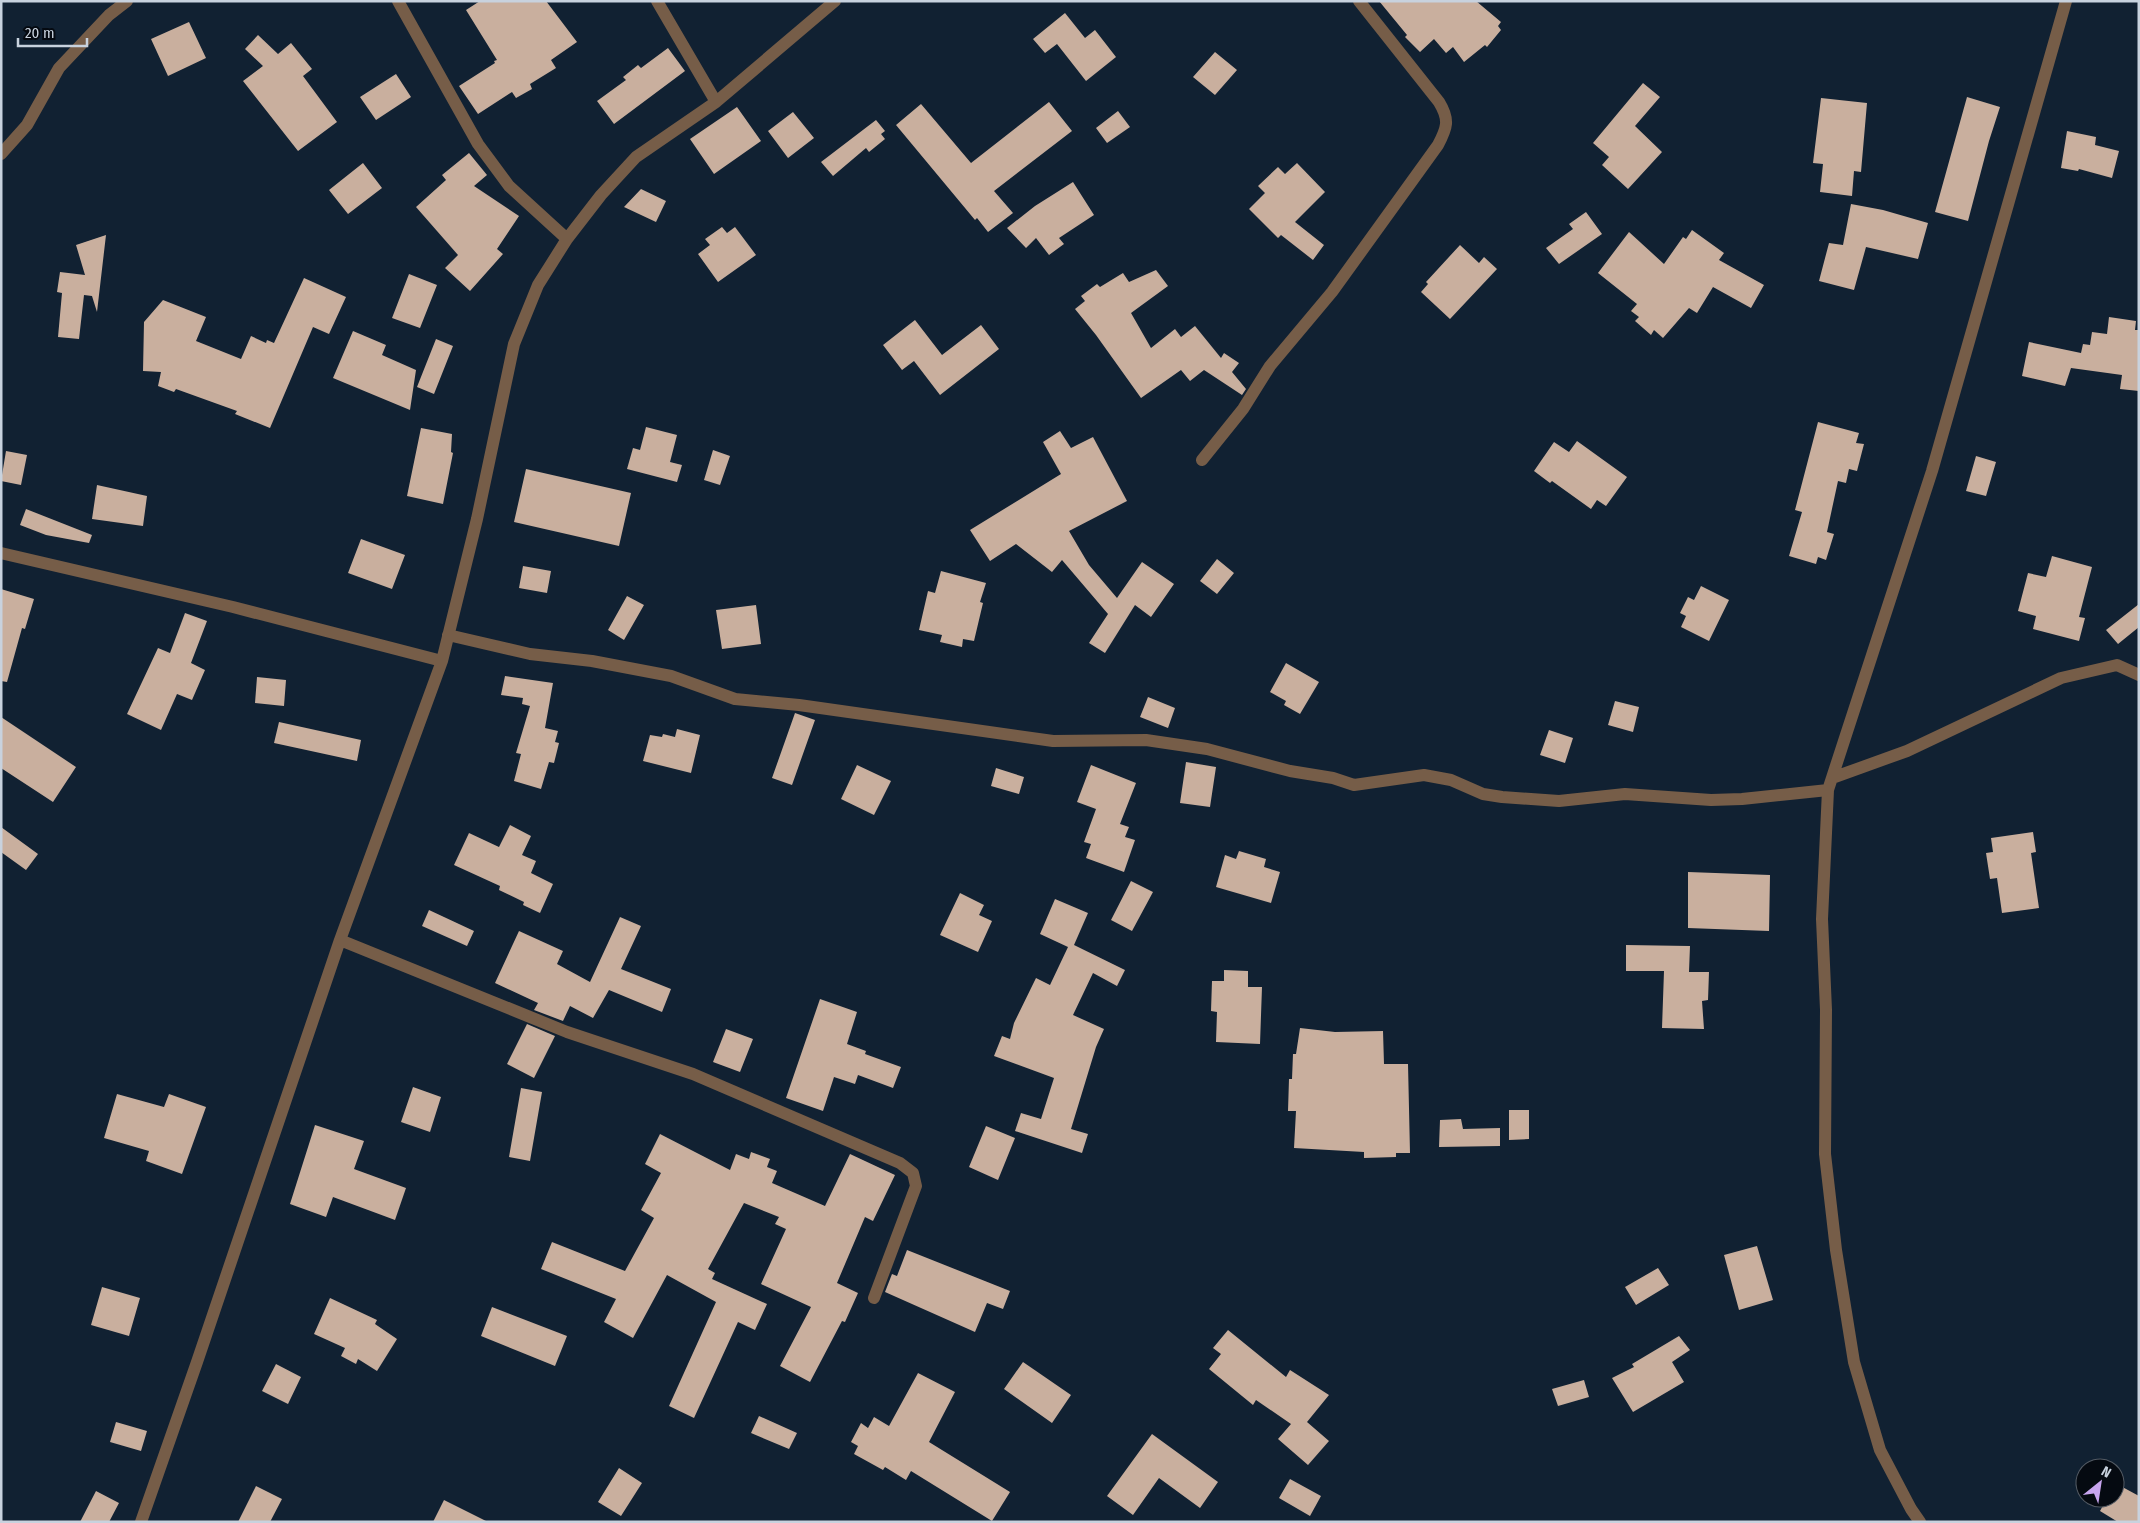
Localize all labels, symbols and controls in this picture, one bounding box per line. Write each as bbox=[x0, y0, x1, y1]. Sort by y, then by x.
scale bar bbox=[18, 15, 86, 47]
text: 20 m bbox=[25, 24, 55, 42]
north arrow bbox=[2075, 1458, 2125, 1508]
text: N bbox=[2098, 1463, 2114, 1482]

